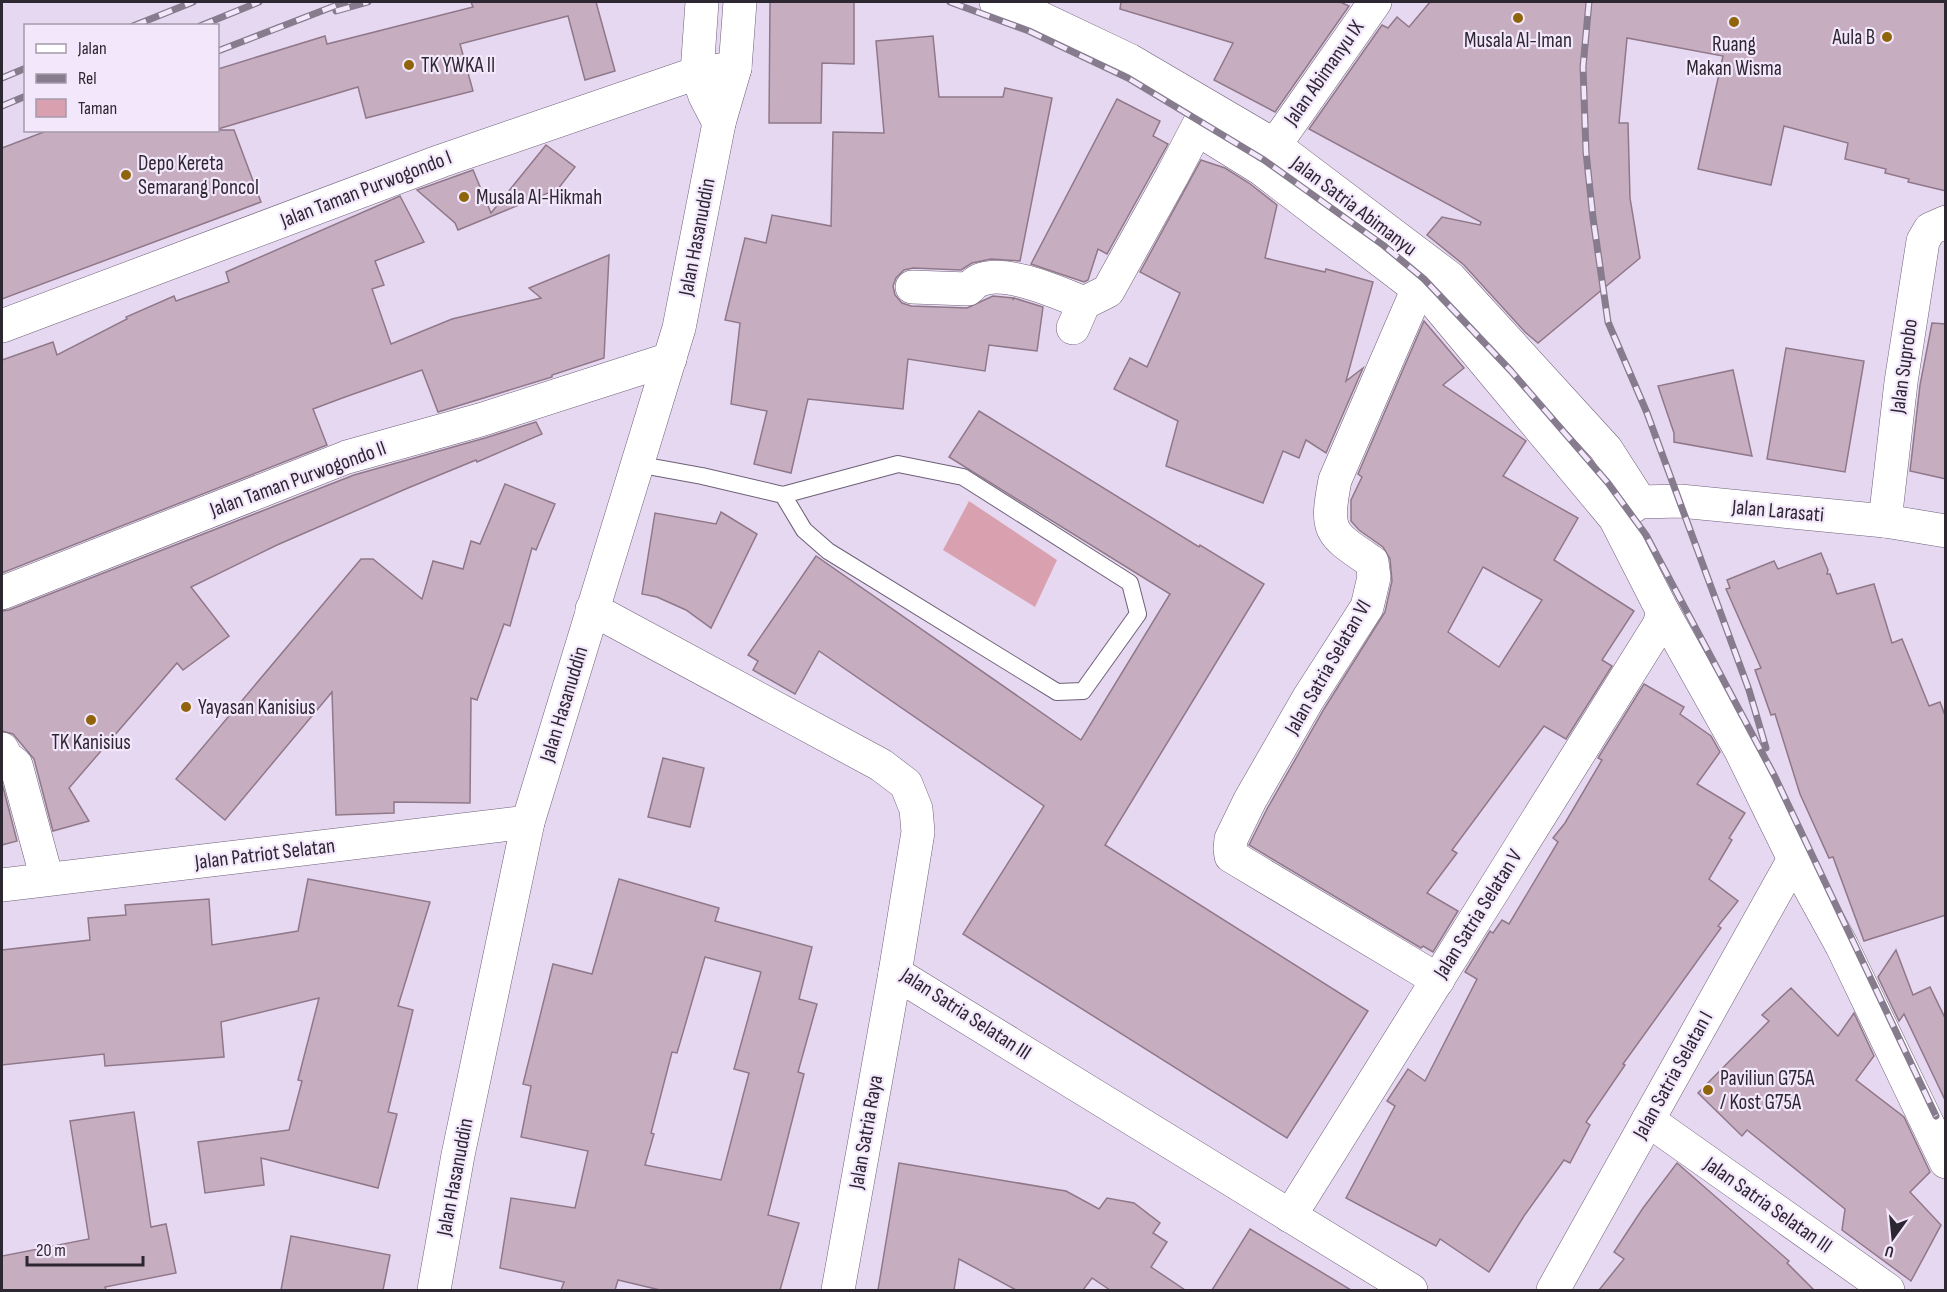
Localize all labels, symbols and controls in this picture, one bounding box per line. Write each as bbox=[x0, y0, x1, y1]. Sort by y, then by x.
marker: Musala Al-Iman bbox=[1511, 11, 1525, 25]
marker: Ruang Makan Wisma bbox=[1727, 15, 1741, 29]
street label: Jalan Abimanyu IX bbox=[1278, 16, 1369, 131]
legend bbox=[24, 24, 219, 132]
place label: Aula B bbox=[1832, 25, 1875, 50]
place label: Musala Al-Iman bbox=[1464, 28, 1572, 53]
marker: Aula B bbox=[1880, 30, 1894, 44]
place label: Ruang Makan Wisma bbox=[1686, 32, 1782, 81]
text: Jalan bbox=[77, 38, 107, 59]
place label: TK YWKA II bbox=[421, 53, 495, 78]
marker: TK YWKA II bbox=[402, 58, 416, 72]
text: Rel bbox=[78, 68, 97, 89]
text: Taman bbox=[78, 98, 117, 119]
street label: Jalan Taman Purwogondo I bbox=[276, 145, 455, 233]
street label: Jalan Satria Abimanyu bbox=[1285, 150, 1422, 261]
place label: Depo Kereta Semarang Poncol bbox=[138, 151, 259, 200]
marker: Depo Kereta Semarang Poncol bbox=[119, 168, 133, 182]
street label: Jalan Hasanuddin bbox=[673, 176, 721, 299]
place label: Musala Al-Hikmah bbox=[476, 185, 602, 210]
marker: Musala Al-Hikmah bbox=[457, 190, 471, 204]
street label: Jalan Suprobo bbox=[1885, 317, 1923, 416]
street label: Jalan Taman Purwogondo II bbox=[206, 436, 389, 523]
street label: Jalan Larasati bbox=[1730, 494, 1825, 527]
street label: Jalan Satria Selatan VI bbox=[1279, 595, 1377, 740]
street label: Jalan Hasanuddin bbox=[534, 643, 593, 766]
place label: Yayasan Kanisius bbox=[198, 695, 316, 720]
marker: Yayasan Kanisius bbox=[179, 700, 193, 714]
marker: TK Kanisius bbox=[84, 713, 98, 727]
place label: TK Kanisius bbox=[51, 730, 131, 755]
street label: Jalan Patriot Selatan bbox=[193, 833, 336, 875]
street label: Jalan Satria Selatan V bbox=[1428, 845, 1528, 984]
street label: Jalan Satria Selatan III bbox=[895, 962, 1036, 1065]
street label: Jalan Satria Selatan I bbox=[1627, 1007, 1718, 1144]
place label: Paviliun G75A / Kost G75A bbox=[1720, 1066, 1815, 1115]
street label: Jalan Satria Raya bbox=[844, 1073, 888, 1192]
marker: Paviliun G75A / Kost G75A bbox=[1701, 1083, 1715, 1097]
street label: Jalan Hasanuddin bbox=[431, 1116, 479, 1239]
street label: Jalan Satria Selatan III bbox=[1698, 1151, 1837, 1258]
north arrow bbox=[1863, 1208, 1923, 1268]
scale bar bbox=[27, 1229, 142, 1267]
text: 20 m bbox=[36, 1240, 66, 1261]
text: U bbox=[1883, 1241, 1896, 1261]

